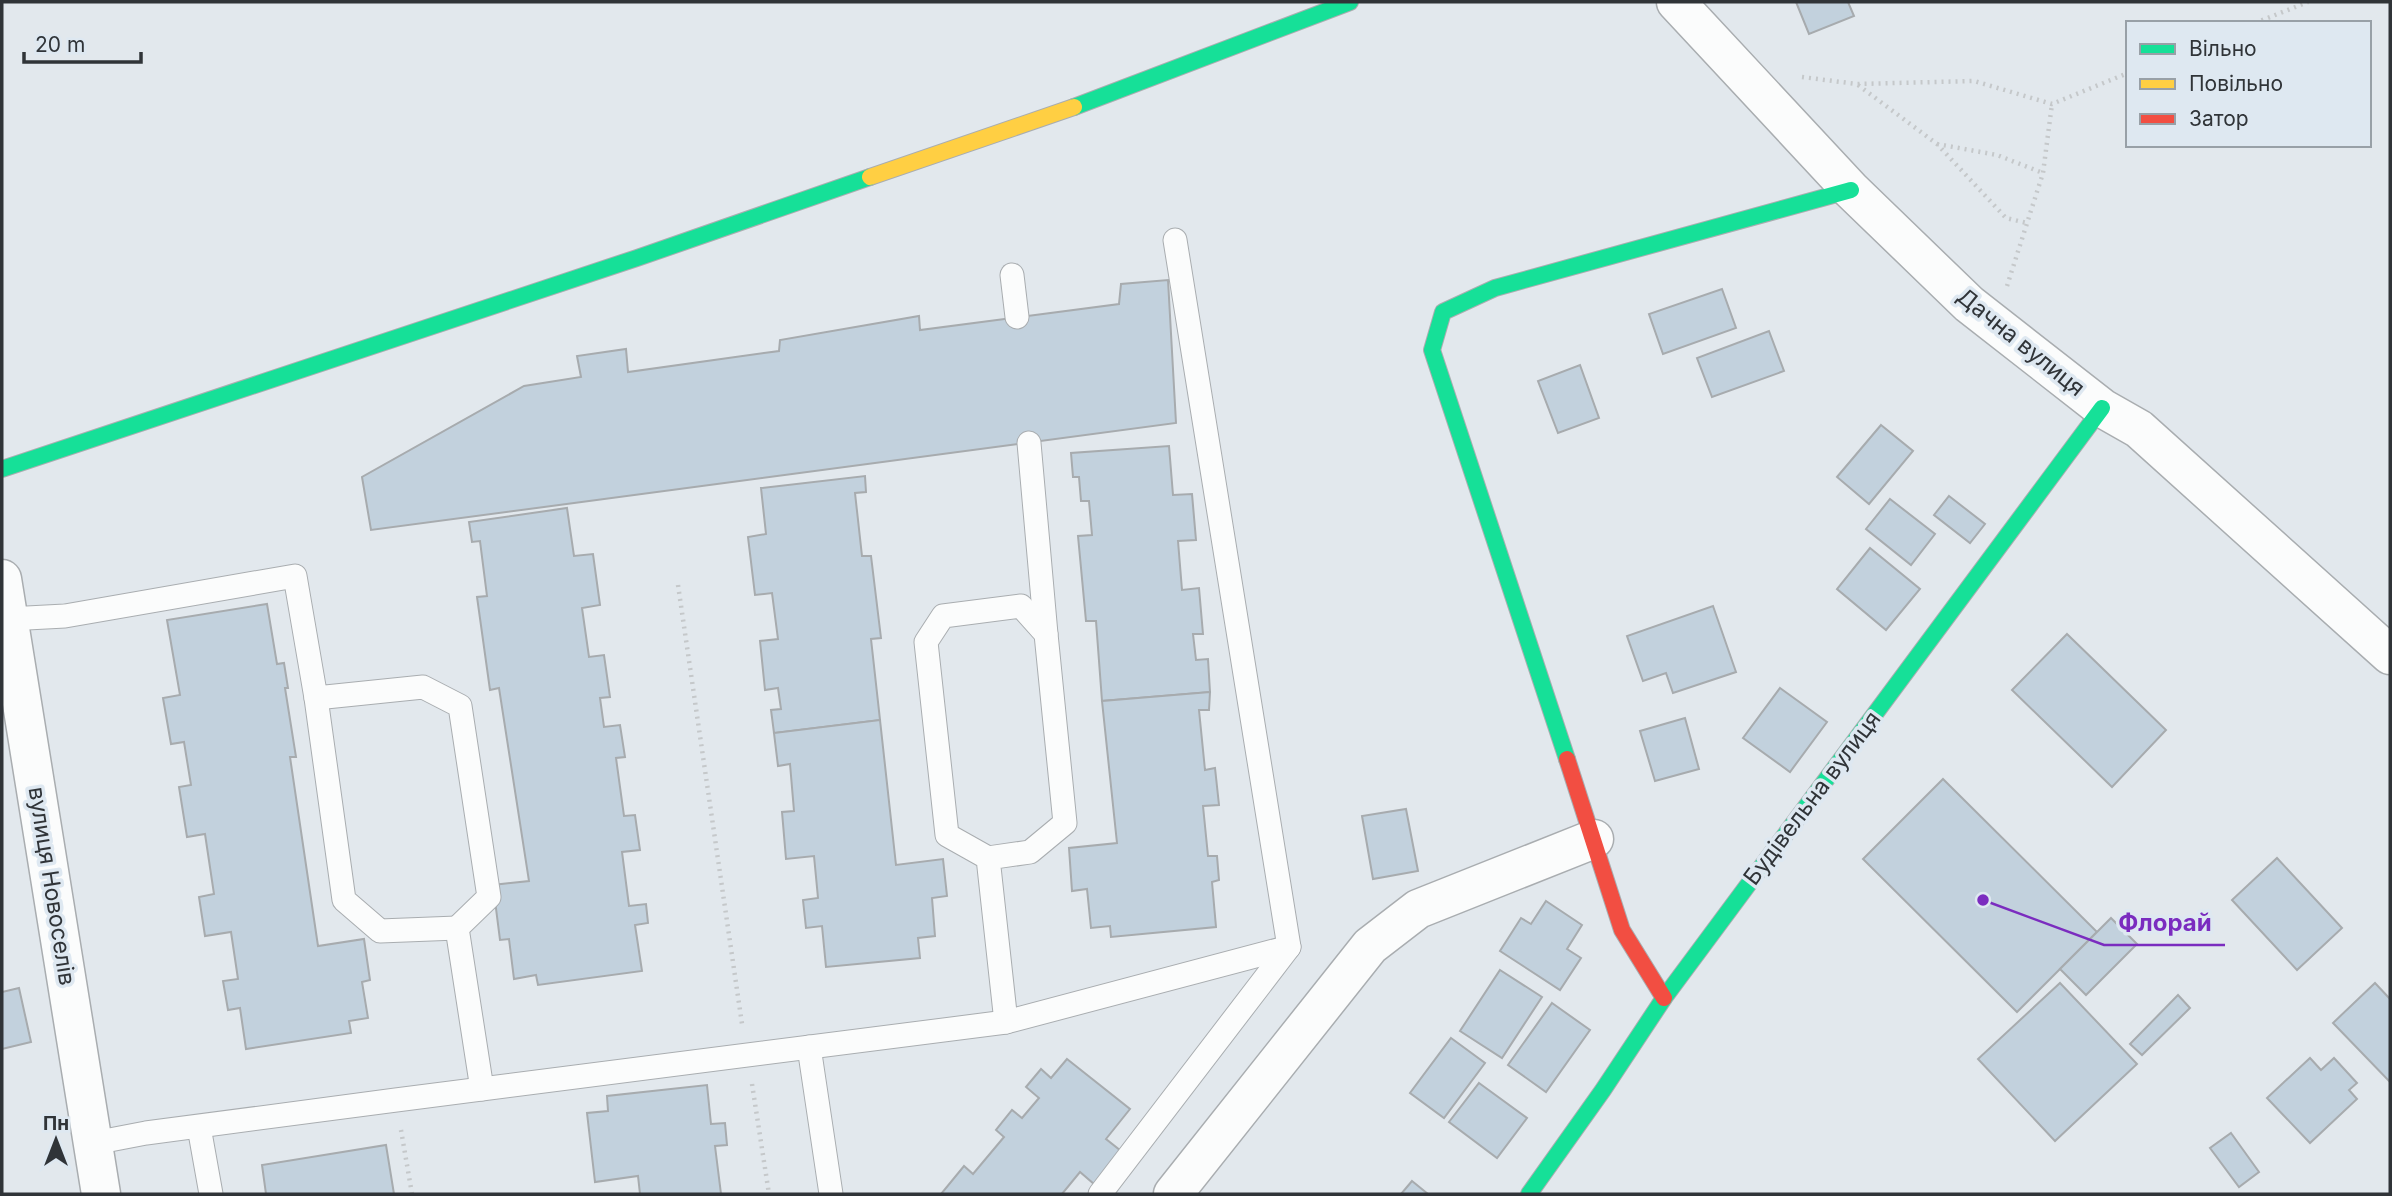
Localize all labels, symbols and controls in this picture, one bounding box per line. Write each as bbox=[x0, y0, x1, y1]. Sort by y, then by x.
scale bar bbox=[24, 21, 142, 65]
legend bbox=[2126, 21, 2371, 147]
text: 20 m bbox=[35, 32, 85, 57]
text: Вільно bbox=[2189, 36, 2257, 61]
text: Повільно bbox=[2189, 71, 2283, 96]
text: Затор bbox=[2189, 106, 2249, 131]
street label: Дачна вулиця bbox=[1951, 282, 2091, 402]
street label: Будівельна вулиця bbox=[1738, 706, 1886, 890]
street label: вулиця Новоселів bbox=[22, 785, 82, 987]
callout: Флорай bbox=[2104, 900, 2225, 945]
text: Флорай bbox=[2118, 908, 2212, 937]
north arrow bbox=[21, 1105, 91, 1175]
text: Пн bbox=[43, 1112, 69, 1135]

